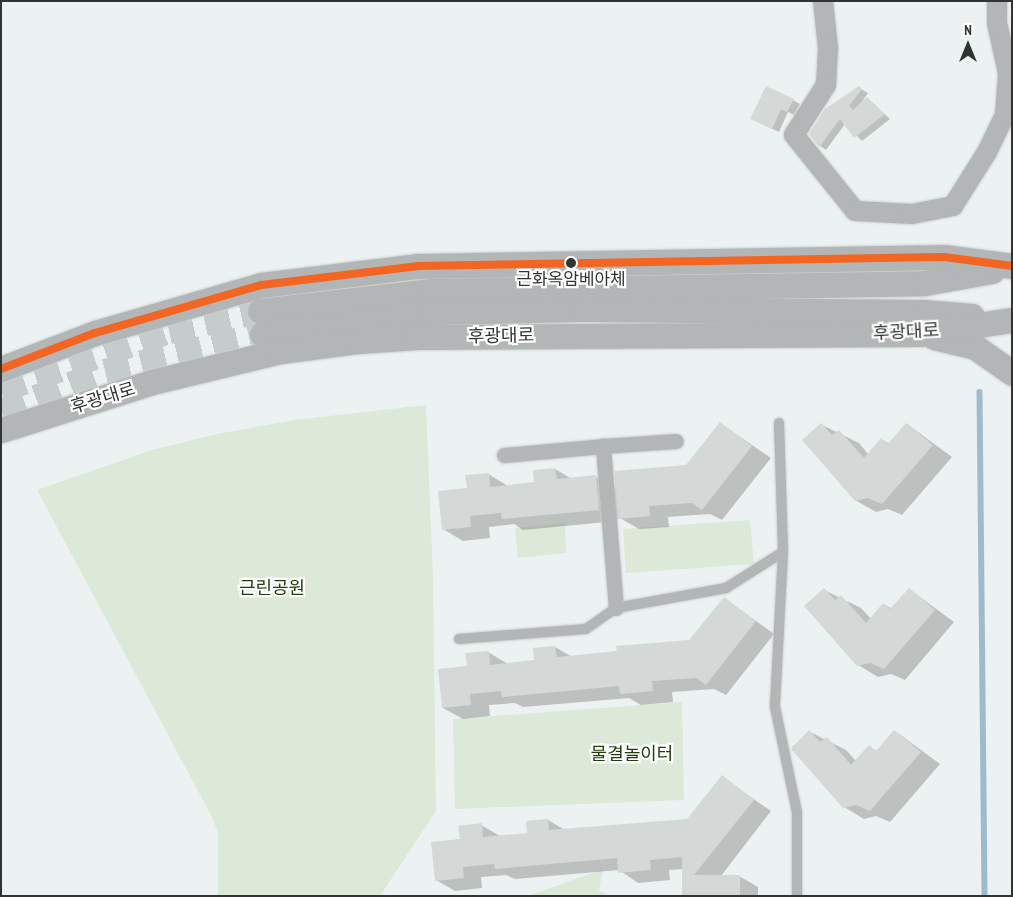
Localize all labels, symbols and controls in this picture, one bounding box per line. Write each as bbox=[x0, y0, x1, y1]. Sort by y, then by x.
north arrow bbox=[943, 20, 993, 70]
text: N bbox=[964, 21, 972, 39]
marker: 근화옥암베아체 bbox=[566, 258, 576, 268]
place label: 근화옥암베아체 bbox=[516, 270, 626, 290]
street label: 후광대로 bbox=[872, 319, 940, 345]
street label: 후광대로 bbox=[468, 325, 534, 347]
street label: 후광대로 bbox=[68, 378, 138, 418]
park label: 근린공원 bbox=[239, 577, 305, 599]
park label: 물결놀이터 bbox=[591, 743, 673, 765]

